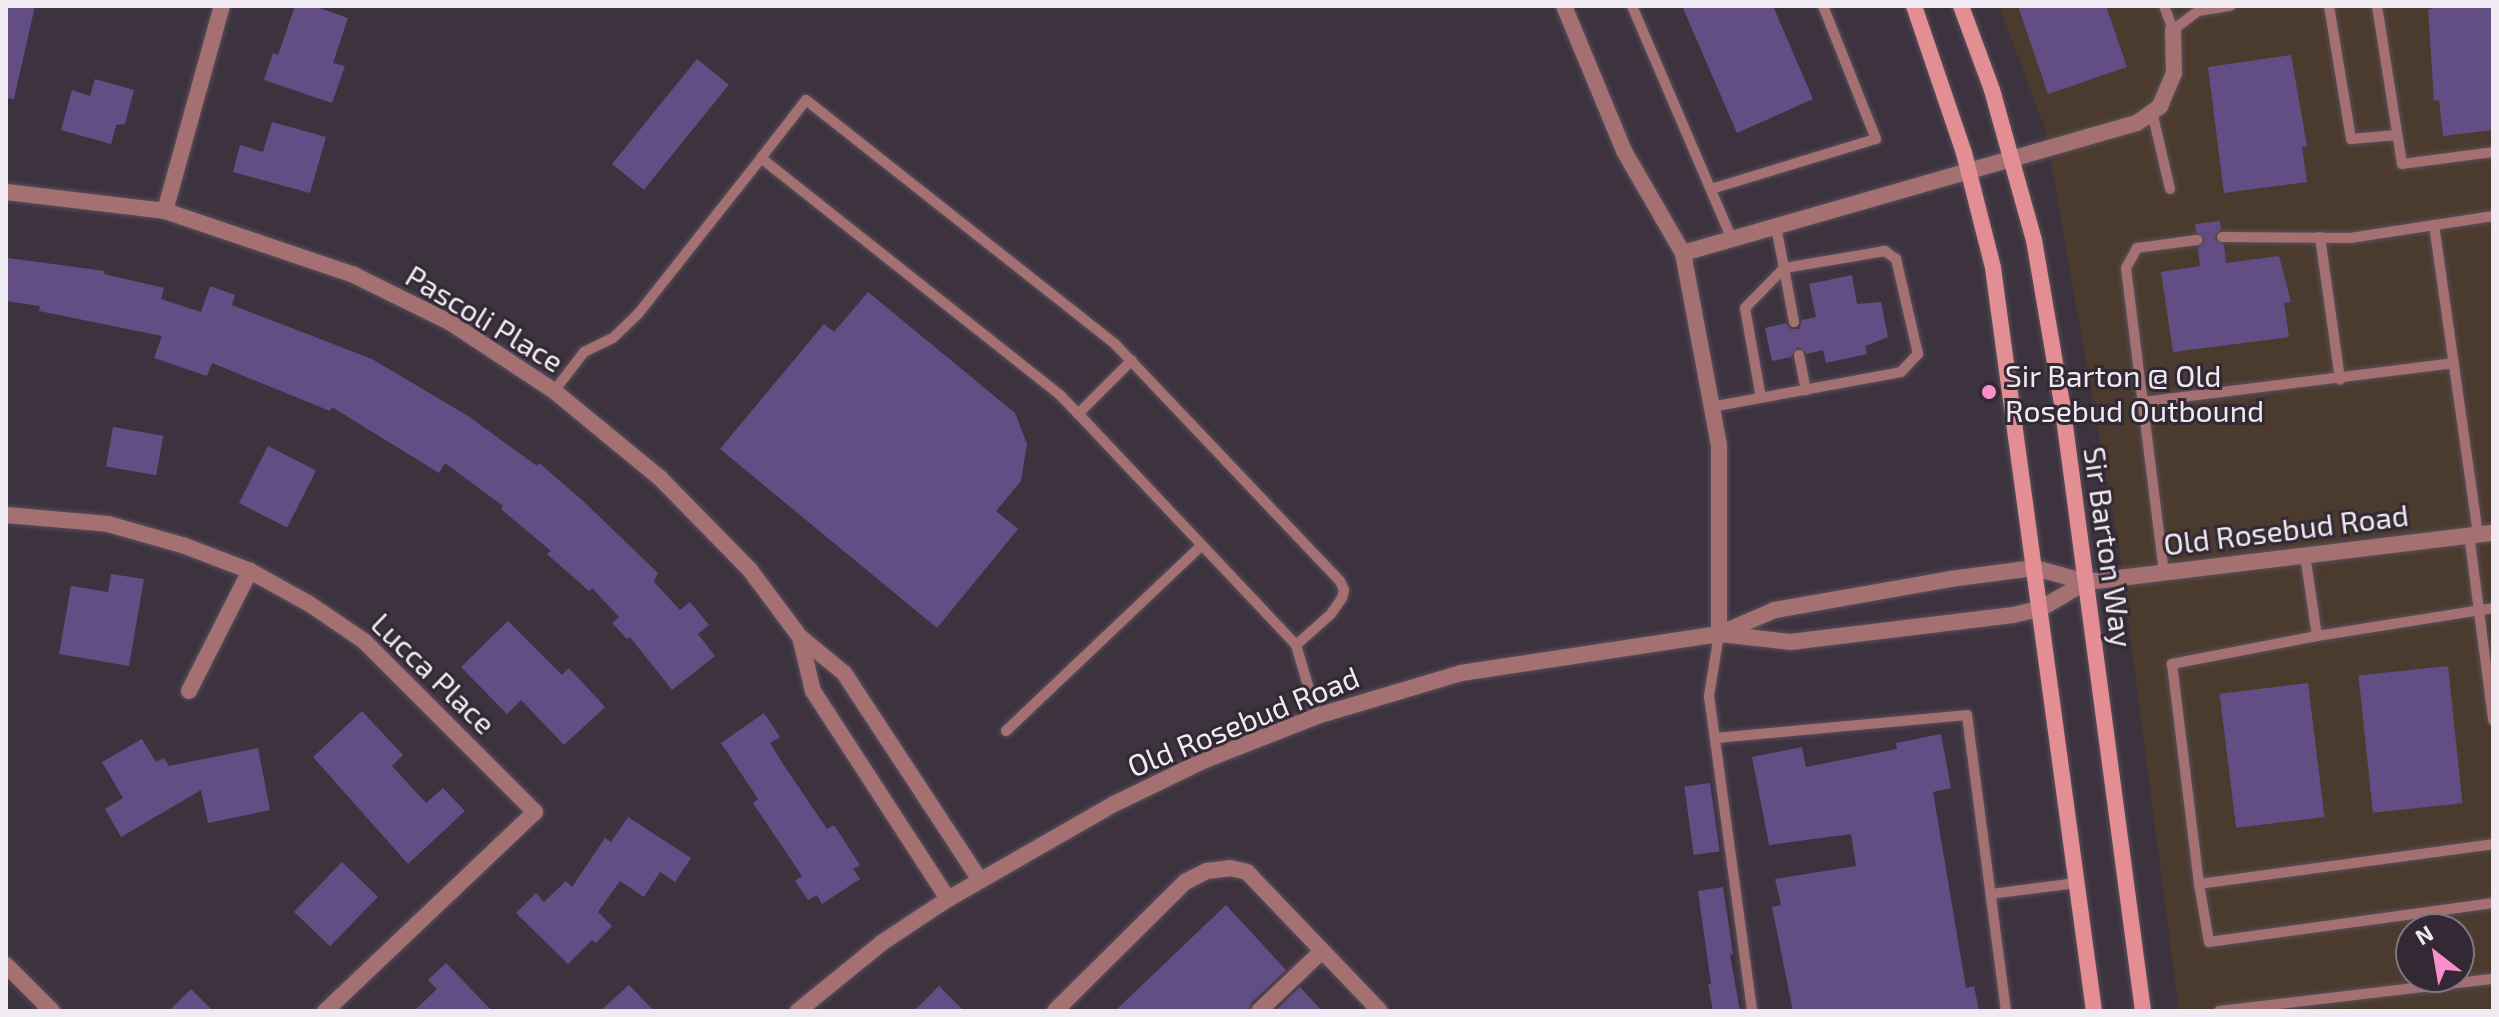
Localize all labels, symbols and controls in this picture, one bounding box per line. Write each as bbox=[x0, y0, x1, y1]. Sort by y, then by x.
street label: Pascoli Place bbox=[400, 257, 570, 379]
place label: Sir Barton @ Old Rosebud Outbound bbox=[2005, 357, 2264, 428]
marker: Sir Barton @ Old Rosebud Outbound bbox=[1980, 383, 1998, 401]
street label: Sir Barton Way bbox=[2077, 444, 2141, 650]
street label: Old Rosebud Road bbox=[2161, 496, 2411, 562]
street label: Lucca Place bbox=[365, 605, 503, 741]
street label: Old Rosebud Road bbox=[1122, 658, 1364, 784]
north arrow bbox=[2395, 913, 2475, 993]
text: N bbox=[2410, 919, 2437, 949]

